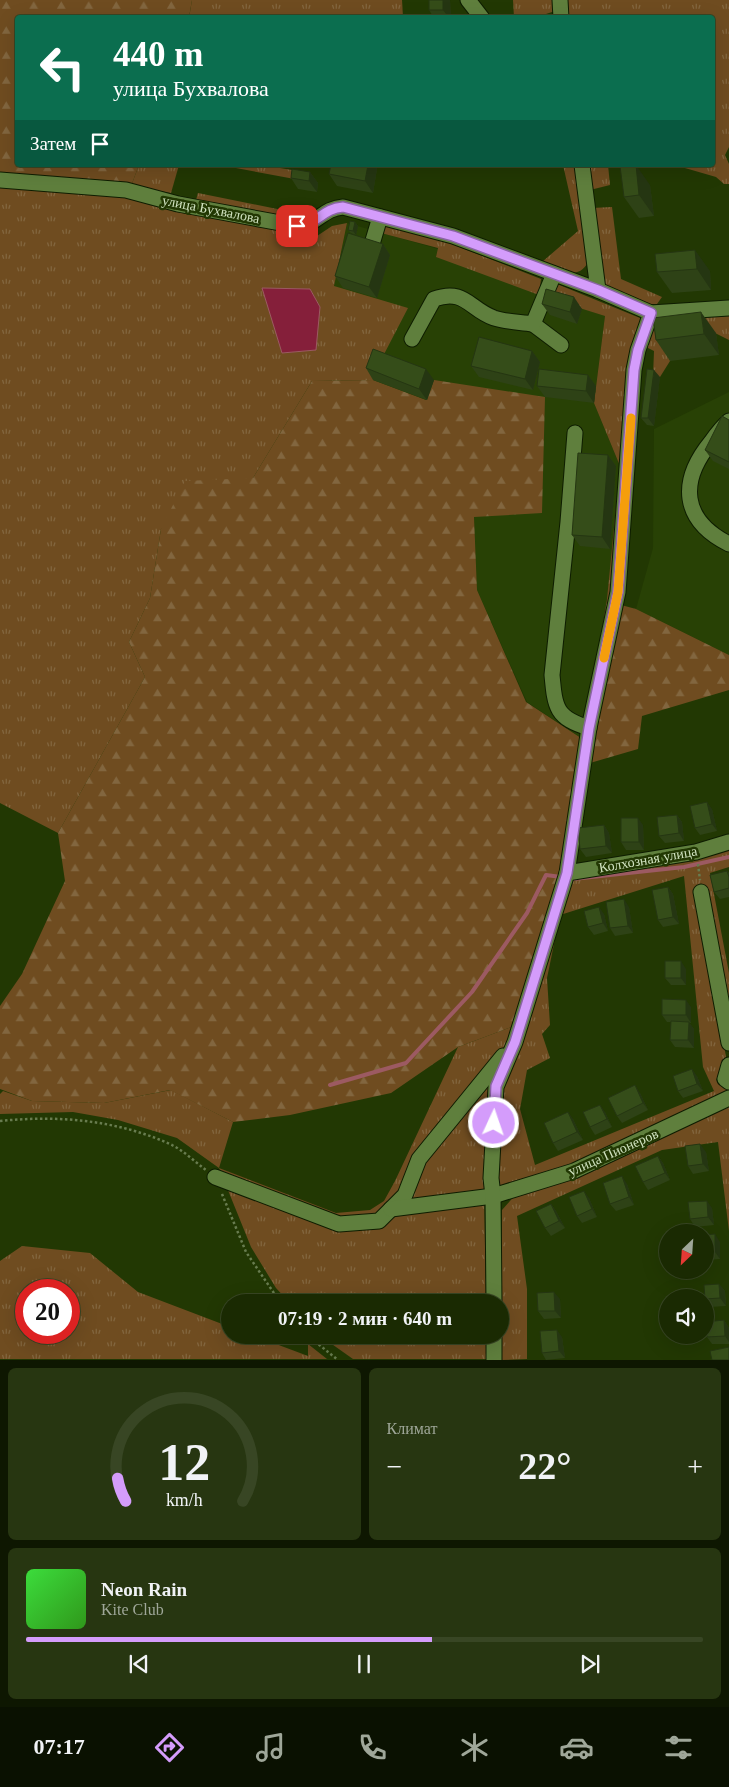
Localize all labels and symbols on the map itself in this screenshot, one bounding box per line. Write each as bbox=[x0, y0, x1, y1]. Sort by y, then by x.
street label: улица Бухвалова bbox=[161, 193, 262, 226]
pin bbox=[276, 205, 318, 247]
street label: Колхозная улица bbox=[598, 843, 699, 876]
position arrow bbox=[467, 1096, 519, 1148]
street label: улица Пионеров bbox=[566, 1126, 661, 1179]
north arrow bbox=[659, 1224, 714, 1279]
speed limit sign: 20 bbox=[15, 1279, 80, 1344]

